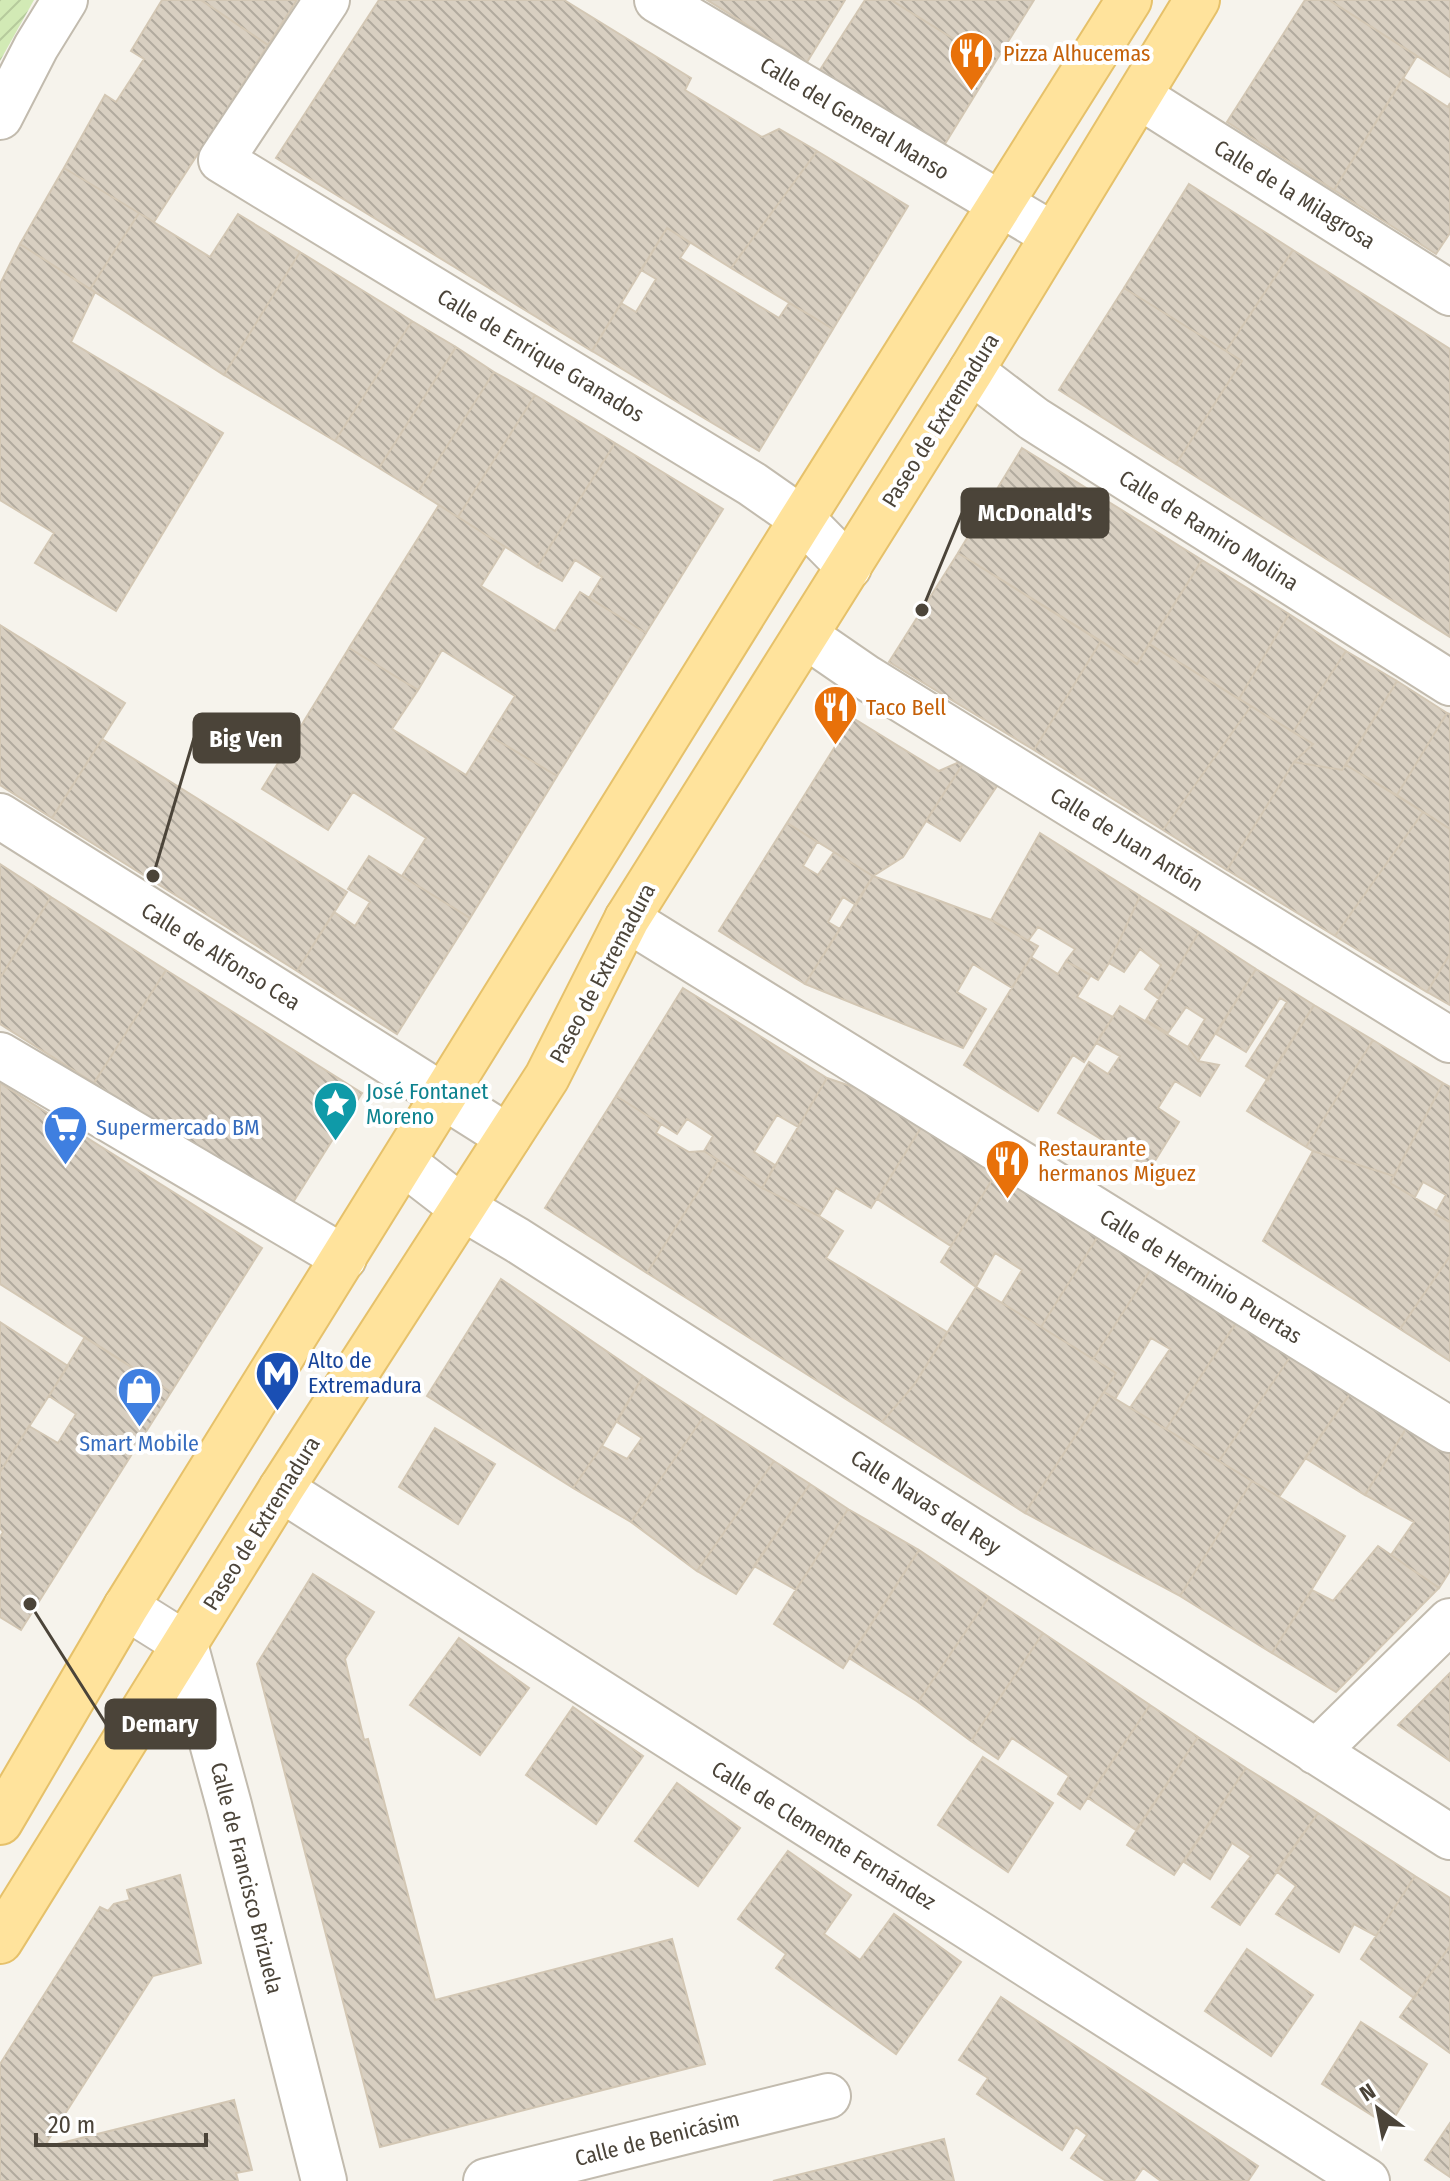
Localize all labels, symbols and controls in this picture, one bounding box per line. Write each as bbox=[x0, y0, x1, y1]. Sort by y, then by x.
restaurant icon: Pizza Alhucemas bbox=[948, 29, 996, 92]
place label: Pizza Alhucemas bbox=[1003, 40, 1150, 67]
street label: Calle del General Manso bbox=[755, 51, 954, 186]
street label: Calle de la Milagrosa bbox=[1209, 134, 1380, 255]
street label: Calle de Enrique Granados bbox=[432, 283, 649, 428]
street label: Paseo de Extremadura bbox=[876, 328, 1005, 512]
street label: Calle de Ramiro Molina bbox=[1114, 464, 1304, 597]
callout: McDonald's bbox=[962, 489, 1108, 537]
text: McDonald's bbox=[978, 499, 1093, 527]
restaurant icon: Taco Bell bbox=[811, 683, 859, 746]
place label: Taco Bell bbox=[866, 694, 946, 721]
callout: Big Ven bbox=[194, 714, 299, 762]
text: Big Ven bbox=[209, 725, 283, 753]
street label: Calle de Juan Antón bbox=[1045, 782, 1208, 897]
street label: Paseo de Extremadura bbox=[544, 879, 661, 1068]
street label: Calle de Alfonso Cea bbox=[136, 897, 305, 1016]
place label: José Fontanet Moreno bbox=[366, 1078, 489, 1130]
place icon: José Fontanet Moreno bbox=[311, 1080, 359, 1143]
supermarket icon: Supermercado BM bbox=[41, 1103, 89, 1166]
place label: Supermercado BM bbox=[96, 1114, 260, 1141]
place label: Restaurante hermanos Miguez bbox=[1038, 1135, 1196, 1187]
restaurant icon: Restaurante hermanos Miguez bbox=[983, 1137, 1031, 1200]
street label: Calle de Herminio Puertas bbox=[1095, 1203, 1307, 1350]
place label: Alto de Extremadura bbox=[308, 1347, 422, 1399]
metro station icon: Alto de Extremadura bbox=[253, 1349, 301, 1412]
shop icon: Smart Mobile bbox=[115, 1366, 163, 1429]
place label: Smart Mobile bbox=[79, 1430, 199, 1457]
street label: Paseo de Extremadura bbox=[197, 1431, 326, 1615]
street label: Calle Navas del Rey bbox=[846, 1444, 1006, 1561]
callout: Demary bbox=[106, 1700, 215, 1748]
text: Demary bbox=[122, 1710, 199, 1738]
street label: Calle de Clemente Fernández bbox=[707, 1755, 941, 1916]
street label: Calle de Francisco Brizuela bbox=[205, 1759, 288, 1997]
north arrow bbox=[1338, 2069, 1418, 2149]
text: N bbox=[1355, 2078, 1380, 2107]
scale bar bbox=[36, 2097, 206, 2147]
street label: Calle de Benicásim bbox=[572, 2105, 742, 2172]
text: 20 m bbox=[48, 2111, 95, 2139]

